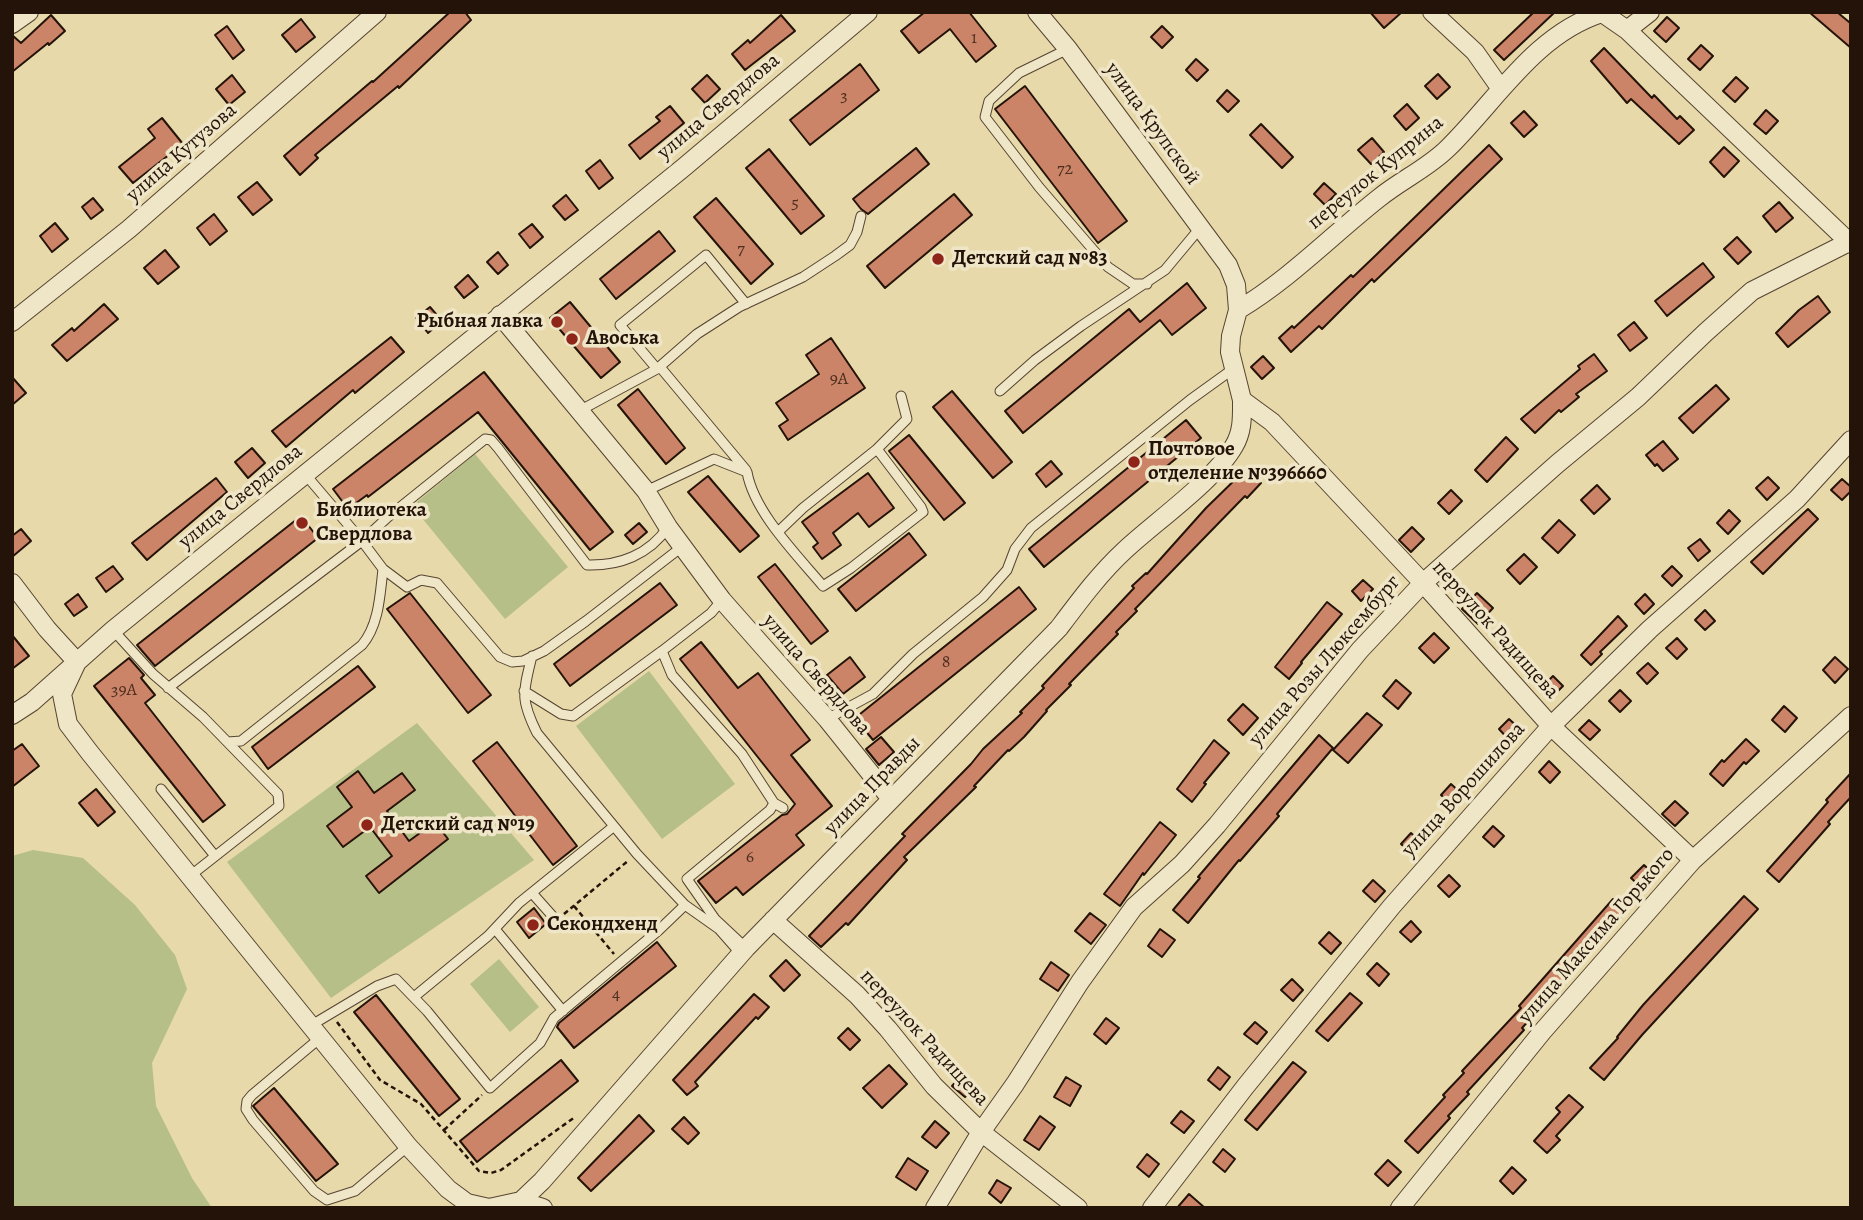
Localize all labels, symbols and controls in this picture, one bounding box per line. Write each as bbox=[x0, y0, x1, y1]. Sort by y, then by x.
house number: 1 bbox=[971, 28, 977, 50]
street label: улица Свердлова bbox=[653, 48, 785, 166]
street label: улица Крупской bbox=[1099, 58, 1205, 190]
house number: 3 bbox=[840, 86, 848, 108]
street label: улица Кутузова bbox=[122, 98, 242, 208]
street label: переулок Куприна bbox=[1303, 111, 1449, 235]
house number: 72 bbox=[1057, 159, 1073, 181]
house number: 5 bbox=[791, 193, 799, 215]
house number: 7 bbox=[737, 239, 745, 261]
place label: Детский сад №83 bbox=[952, 246, 1108, 272]
marker: Детский сад №83 bbox=[930, 251, 946, 267]
place label: Рыбная лавка bbox=[416, 309, 543, 335]
marker: Рыбная лавка bbox=[549, 314, 565, 330]
place label: Авоська bbox=[586, 326, 659, 352]
marker: Авоська bbox=[564, 331, 580, 347]
house number: 9А bbox=[830, 369, 848, 391]
place label: Почтовое отделение №396660 bbox=[1148, 437, 1327, 487]
street label: улица Свердлова bbox=[174, 439, 308, 555]
marker: Почтовое отделение №396660 bbox=[1126, 454, 1142, 470]
place label: Библиотека Свердлова bbox=[316, 498, 427, 548]
marker: Библиотека Свердлова bbox=[294, 515, 310, 531]
street label: переулок Радищева bbox=[1426, 556, 1564, 704]
street label: улица Розы Люксембург bbox=[1244, 570, 1406, 752]
street label: улица Свердлова bbox=[757, 609, 875, 741]
house number: 8 bbox=[942, 652, 950, 674]
house number: 39А bbox=[111, 680, 137, 702]
street label: улица Ворошилова bbox=[1397, 717, 1531, 863]
street label: улица Правды bbox=[820, 731, 926, 841]
place label: Детский сад №19 bbox=[381, 812, 535, 838]
marker: Детский сад №19 bbox=[359, 817, 375, 833]
street label: улица Максима Горького bbox=[1514, 843, 1680, 1029]
house number: 6 bbox=[746, 847, 754, 869]
place label: Секондхенд bbox=[547, 912, 658, 938]
marker: Секондхенд bbox=[525, 917, 541, 933]
street label: переулок Радищева bbox=[854, 964, 994, 1112]
house number: 4 bbox=[612, 984, 620, 1006]

